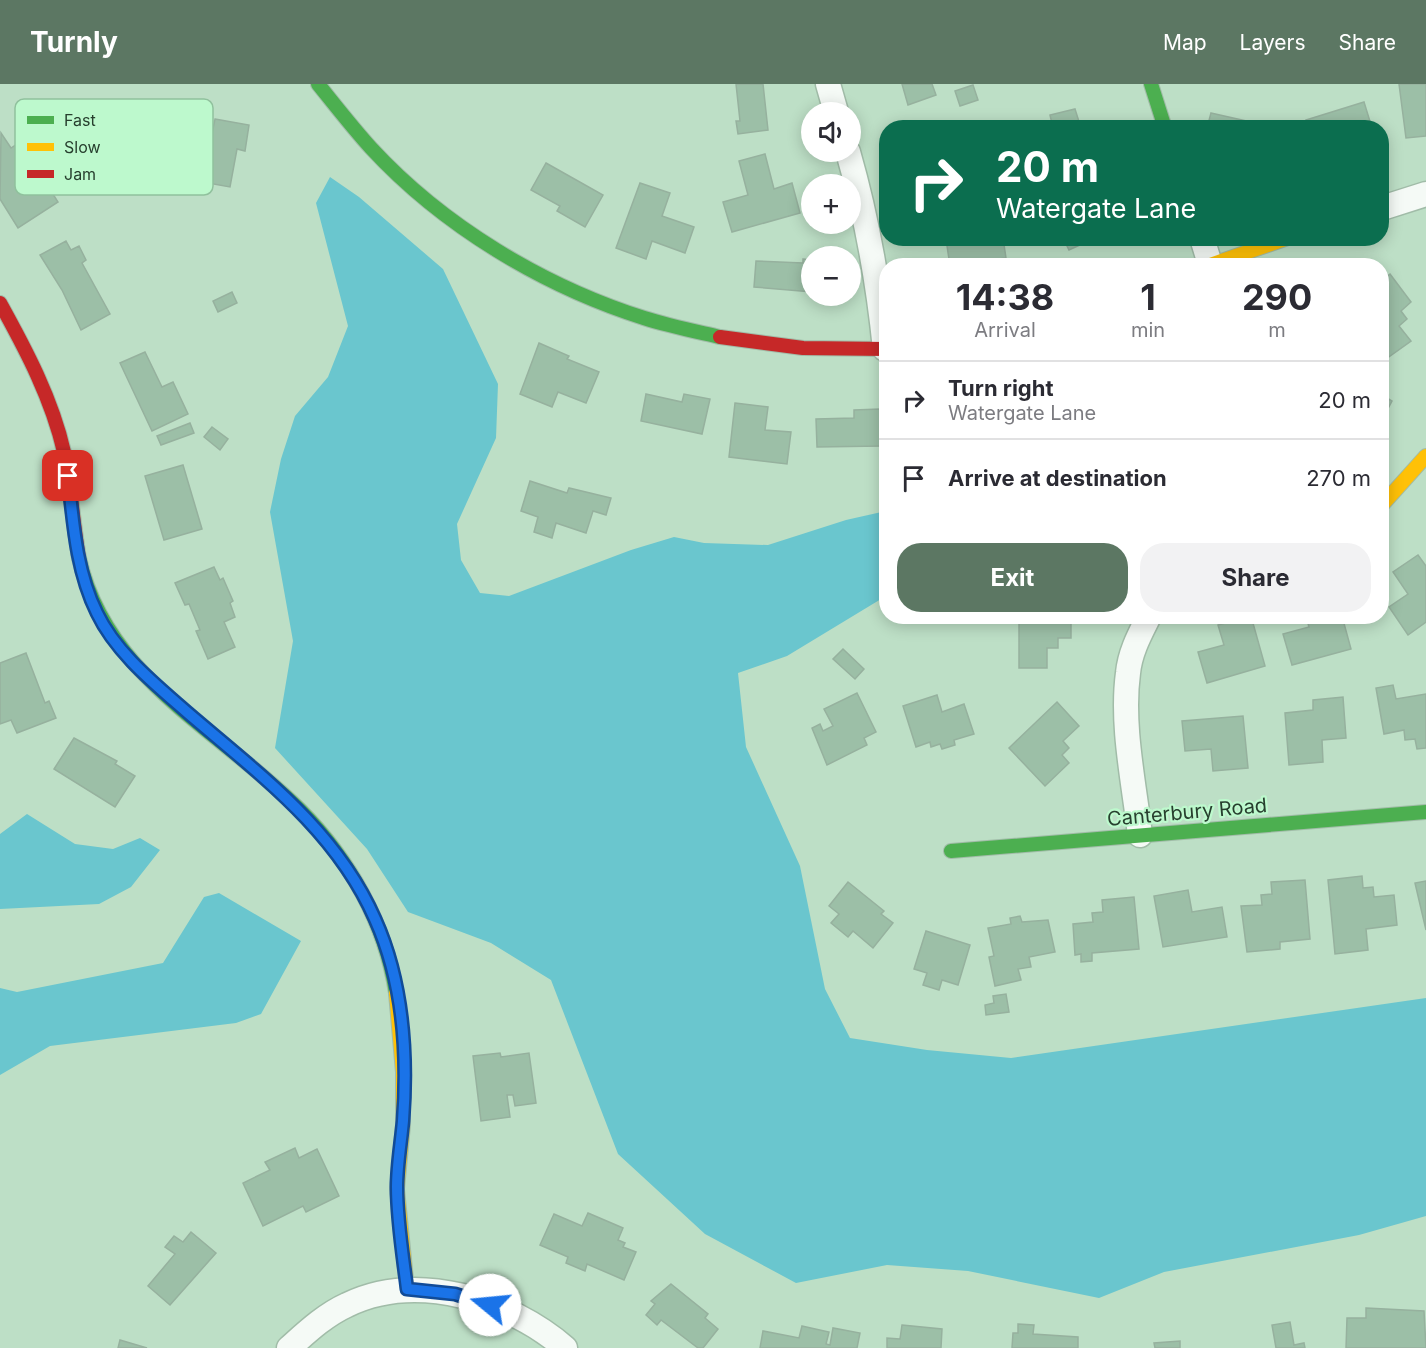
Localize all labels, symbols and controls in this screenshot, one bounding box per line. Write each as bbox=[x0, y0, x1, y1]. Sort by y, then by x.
text: Turnly bbox=[30, 25, 118, 59]
text: Map bbox=[1163, 30, 1207, 55]
text: Layers bbox=[1240, 30, 1306, 55]
text: Share bbox=[1339, 30, 1396, 55]
legend bbox=[15, 99, 213, 195]
map controls bbox=[801, 102, 861, 306]
button: sound bbox=[801, 102, 861, 162]
text: Fast bbox=[64, 110, 96, 130]
text: Slow bbox=[64, 137, 101, 157]
text: 20 m bbox=[996, 141, 1099, 192]
icon: right bbox=[897, 144, 975, 222]
text: Jam bbox=[64, 164, 96, 184]
button: + bbox=[801, 174, 861, 234]
text: Watergate Lane bbox=[996, 192, 1196, 225]
button: − bbox=[801, 246, 861, 306]
text: 14:38 bbox=[956, 275, 1054, 319]
text: 1 bbox=[1140, 275, 1156, 319]
text: 290 bbox=[1242, 275, 1312, 319]
text: Arrival bbox=[974, 318, 1036, 342]
text: min bbox=[1131, 318, 1165, 342]
text: m bbox=[1268, 318, 1286, 342]
text: Turn right bbox=[948, 375, 1054, 401]
icon: right bbox=[897, 384, 930, 417]
text: 20 m bbox=[1318, 387, 1371, 413]
text: Watergate Lane bbox=[948, 401, 1096, 425]
pin bbox=[42, 450, 93, 501]
icon: arrive bbox=[51, 459, 84, 492]
icon: arrive bbox=[897, 462, 930, 495]
text: Arrive at destination bbox=[948, 465, 1167, 491]
text: 270 m bbox=[1306, 465, 1371, 491]
button: Exit bbox=[897, 543, 1128, 612]
button: Share bbox=[1140, 543, 1371, 612]
street label: Canterbury Road bbox=[1106, 793, 1268, 831]
position arrow bbox=[458, 1273, 522, 1337]

